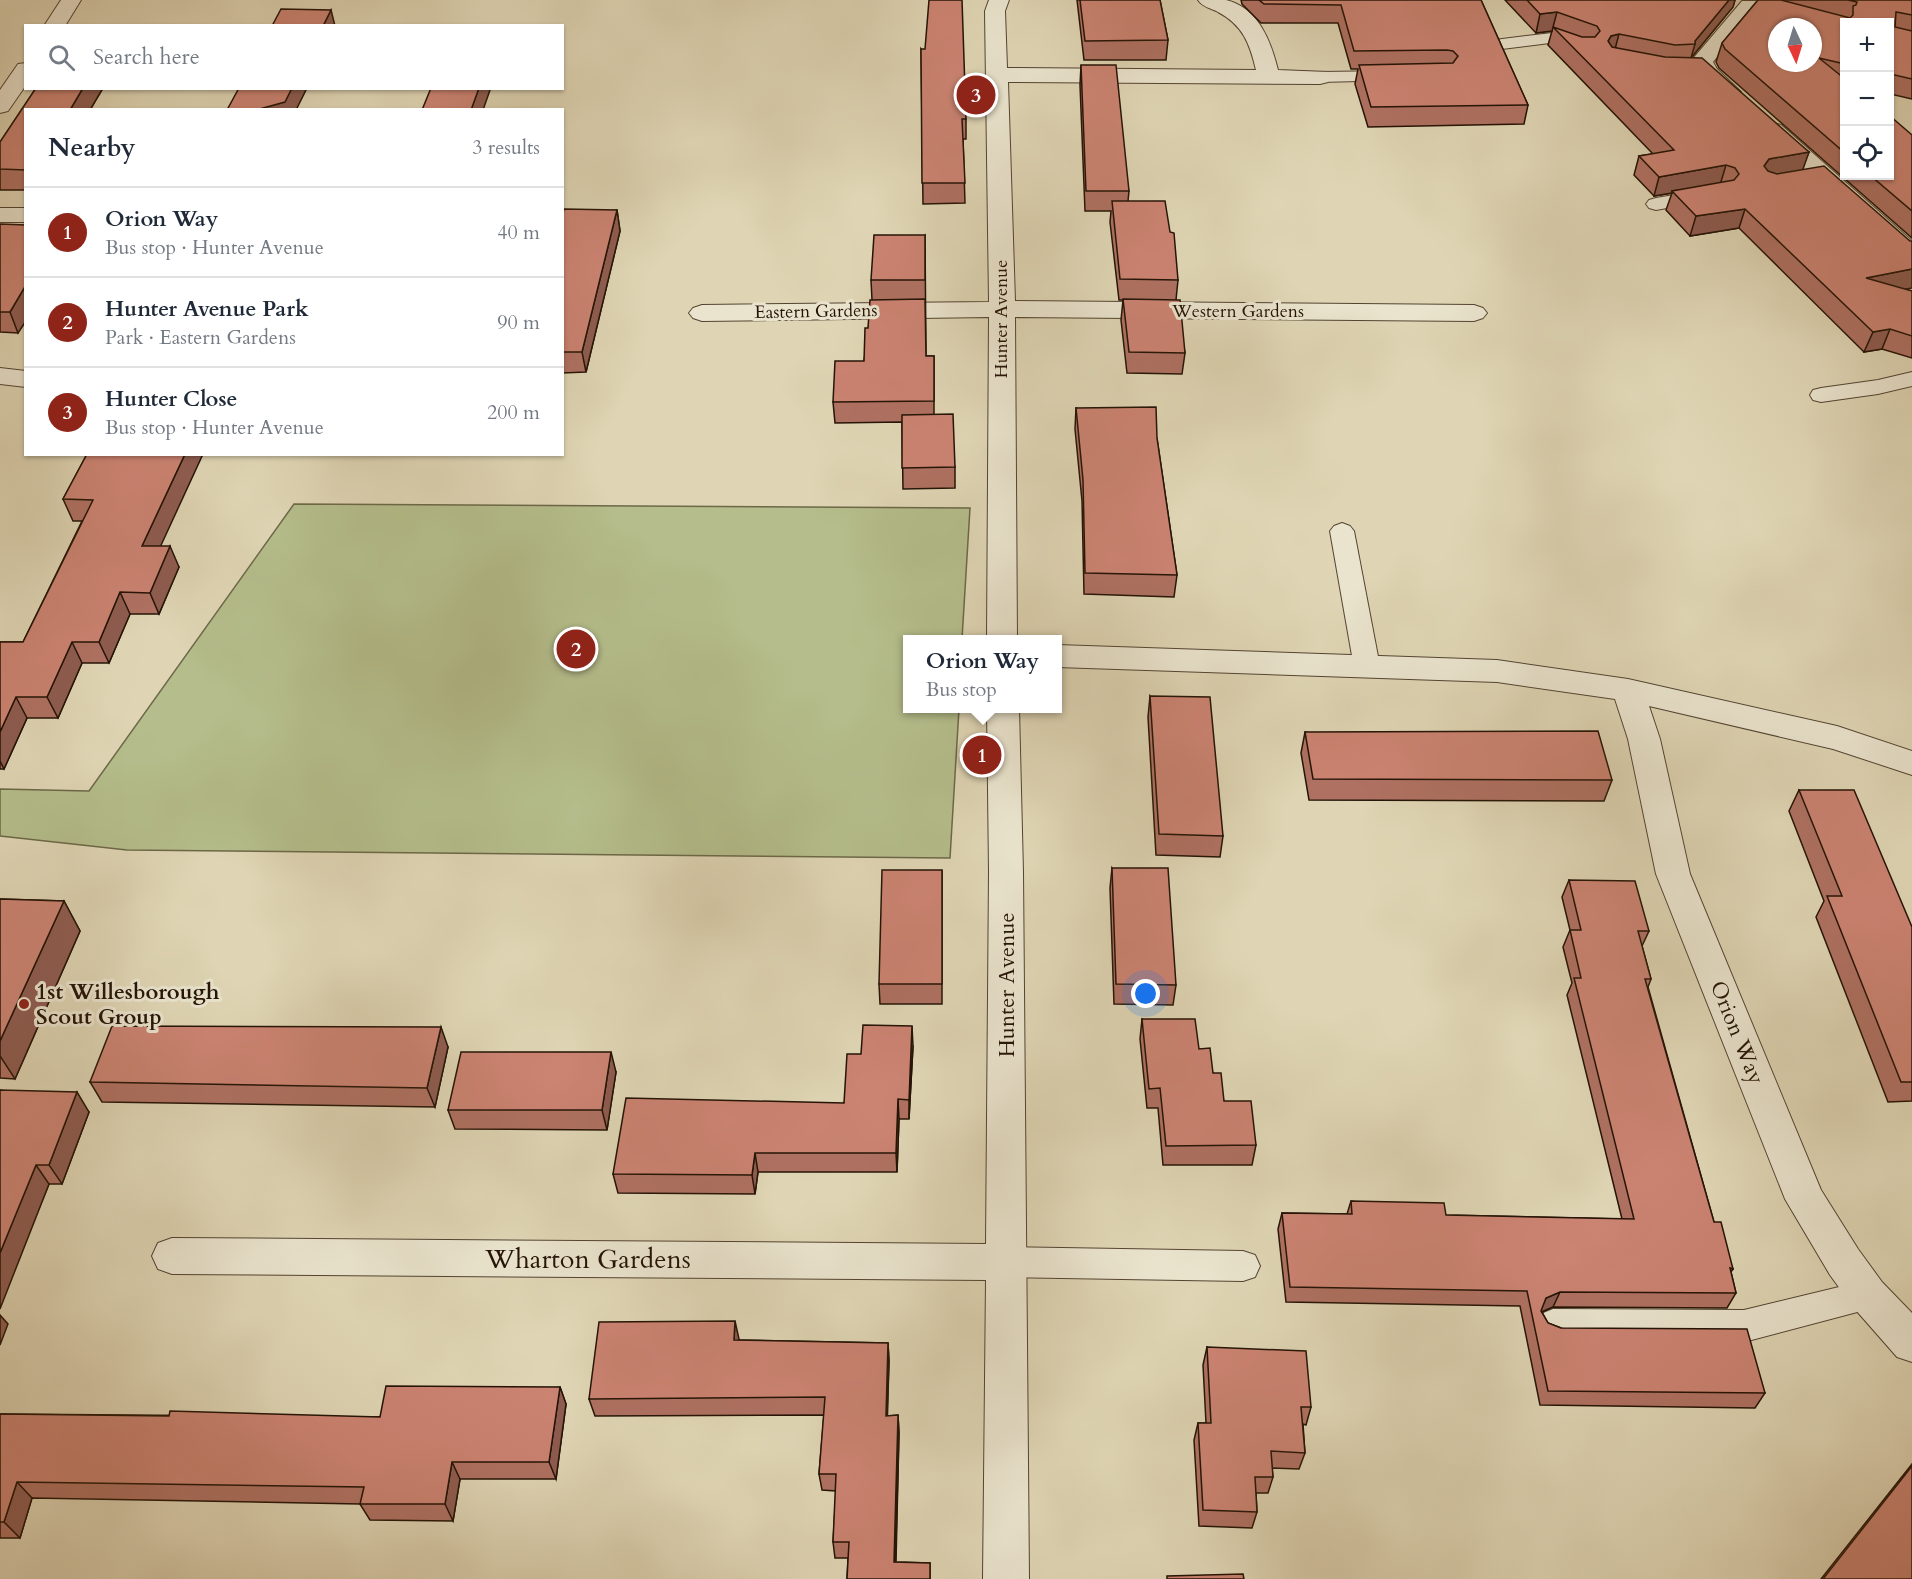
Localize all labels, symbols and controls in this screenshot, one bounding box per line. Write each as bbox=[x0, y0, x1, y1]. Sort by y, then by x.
north arrow bbox=[1768, 18, 1822, 72]
map controls bbox=[1840, 18, 1894, 180]
button: + bbox=[1840, 18, 1894, 72]
search box bbox=[24, 24, 564, 90]
icon: search bbox=[45, 41, 78, 74]
text: Search here bbox=[93, 42, 200, 72]
pin: 3 bbox=[956, 72, 996, 118]
button: − bbox=[1840, 72, 1894, 126]
button: locate bbox=[1840, 126, 1894, 180]
text: Nearby bbox=[48, 130, 136, 165]
text: 3 results bbox=[472, 134, 540, 161]
text: Orion Way bbox=[105, 204, 218, 234]
text: 1 bbox=[62, 219, 73, 246]
text: 40 m bbox=[497, 219, 540, 246]
text: Bus stop · Hunter Avenue bbox=[105, 234, 324, 261]
street label: Hunter Avenue bbox=[989, 260, 1014, 378]
text: Hunter Avenue Park bbox=[105, 294, 309, 324]
street label: Eastern Gardens bbox=[754, 298, 878, 325]
street label: Western Gardens bbox=[1171, 299, 1304, 324]
text: 2 bbox=[62, 309, 73, 336]
text: 90 m bbox=[497, 309, 540, 336]
text: Park · Eastern Gardens bbox=[105, 324, 296, 351]
text: Hunter Close bbox=[105, 384, 237, 414]
text: 3 bbox=[62, 399, 73, 426]
text: 200 m bbox=[487, 399, 540, 426]
text: Bus stop · Hunter Avenue bbox=[105, 414, 324, 441]
pin: 2 bbox=[556, 626, 596, 672]
popup bbox=[903, 635, 1062, 713]
text: Orion Way bbox=[926, 646, 1039, 676]
text: Bus stop bbox=[926, 676, 997, 703]
pin: 1 bbox=[962, 732, 1002, 777]
street label: Hunter Avenue bbox=[992, 912, 1022, 1058]
street label: Orion Way bbox=[1703, 976, 1772, 1089]
place label: 1st Willesborough Scout Group bbox=[36, 977, 220, 1032]
your location bbox=[1131, 979, 1160, 1008]
marker: 1st Willesborough Scout Group bbox=[17, 997, 31, 1011]
street label: Wharton Gardens bbox=[484, 1241, 691, 1278]

